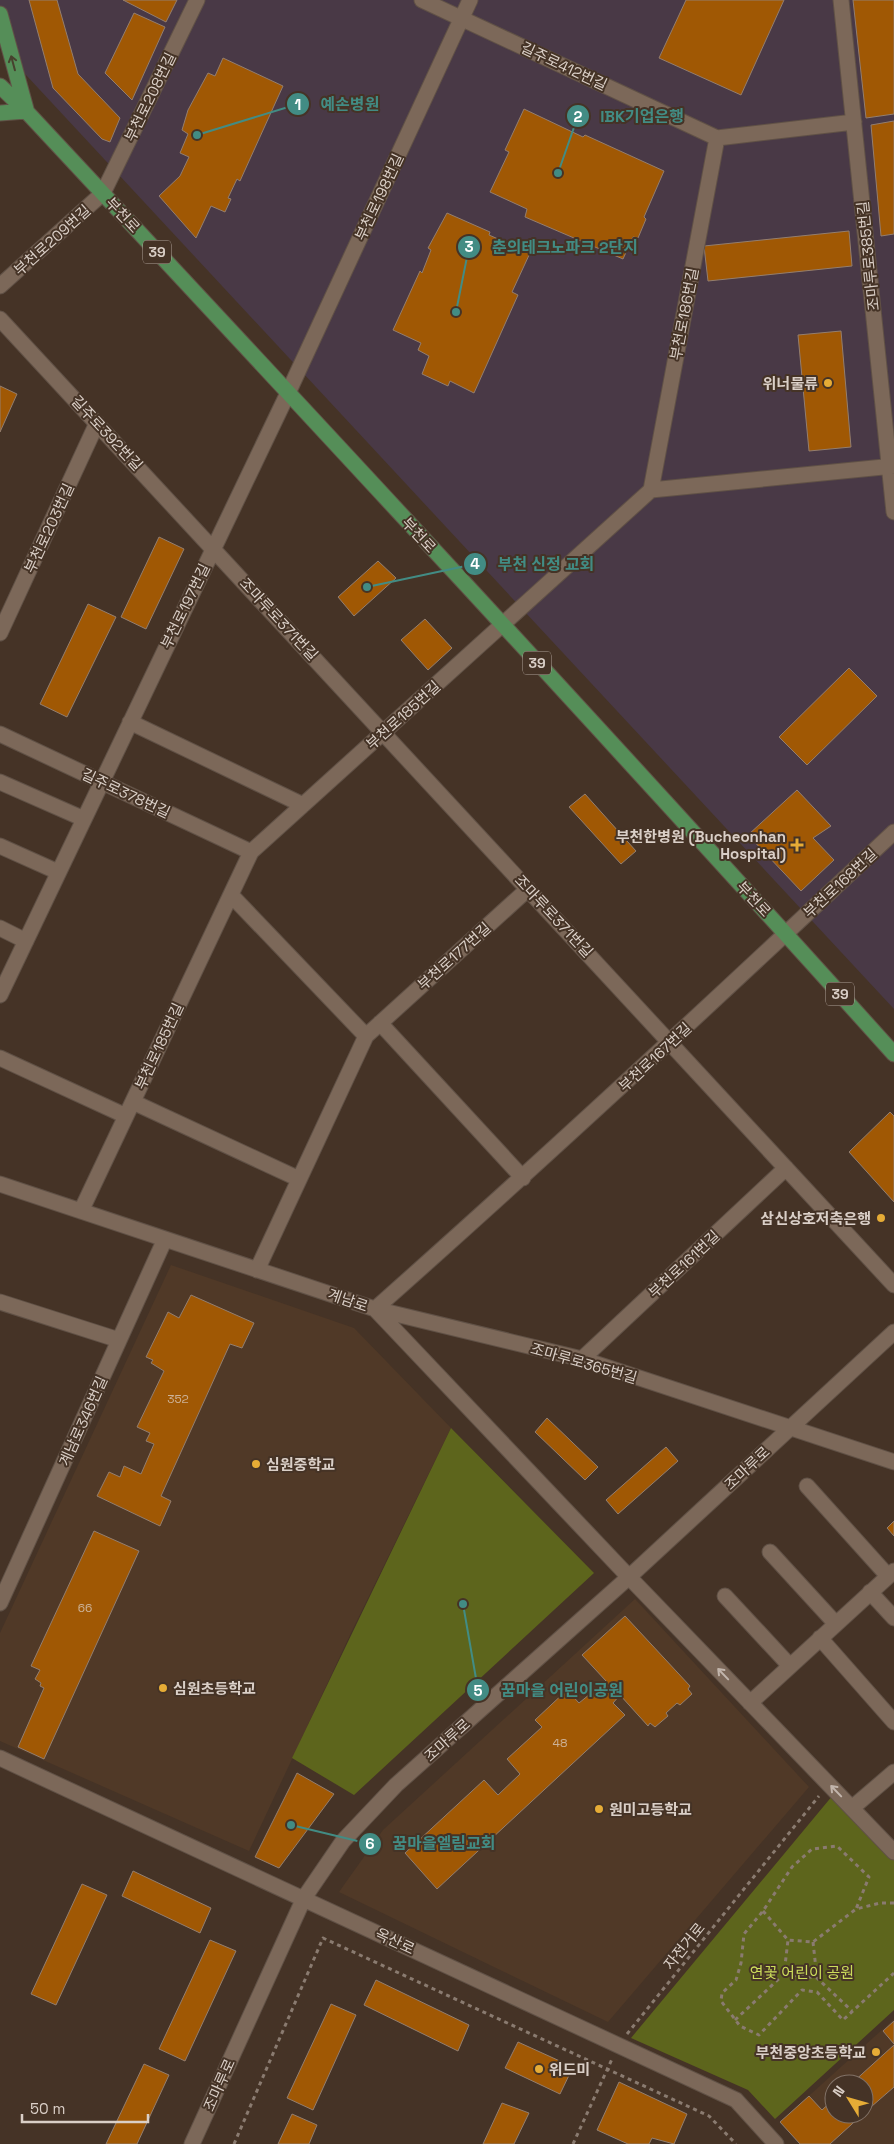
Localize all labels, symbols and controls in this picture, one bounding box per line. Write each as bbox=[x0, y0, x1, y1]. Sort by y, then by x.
street label: 길주로412번길 bbox=[518, 38, 610, 94]
street label: 부천로208번길 bbox=[120, 49, 180, 145]
one-way arrow bbox=[8, 56, 18, 72]
callout: 예손병원 bbox=[286, 89, 390, 120]
text: 예손병원 bbox=[321, 94, 379, 115]
text: 1 bbox=[295, 95, 301, 114]
callout: IBK기업은행 bbox=[565, 101, 694, 132]
text: IBK기업은행 bbox=[600, 106, 684, 127]
text: 2 bbox=[574, 107, 583, 126]
street label: 부천로198번길 bbox=[351, 150, 407, 244]
street label: 부천로 bbox=[102, 193, 144, 237]
street label: 조마루로385번길 bbox=[853, 200, 883, 312]
street label: 부천로209번길 bbox=[10, 201, 94, 279]
callout: 춘의테크노파크 2단지 bbox=[457, 232, 648, 263]
text: 3 bbox=[464, 237, 474, 256]
text: 춘의테크노파크 2단지 bbox=[492, 237, 638, 258]
road number: 39 bbox=[143, 240, 171, 264]
street label: 부천로186번길 bbox=[666, 266, 702, 362]
place label: 위너물류 bbox=[763, 374, 818, 393]
marker: 위너물류 bbox=[822, 377, 834, 389]
street label: 길주로392번길 bbox=[67, 391, 147, 475]
street label: 부천로203번길 bbox=[20, 480, 78, 576]
street label: 부천로 bbox=[398, 513, 440, 557]
callout: 부천 신정 교회 bbox=[463, 549, 604, 580]
text: 4 bbox=[470, 554, 480, 573]
text: 부천 신정 교회 bbox=[498, 554, 594, 575]
street label: 부천로197번길 bbox=[156, 560, 214, 652]
street label: 조마루로371번길 bbox=[236, 574, 322, 664]
road number: 39 bbox=[523, 651, 551, 674]
street label: 부천로185번길 bbox=[362, 677, 444, 753]
street label: 길주로378번길 bbox=[79, 764, 173, 822]
place label: 부천한병원 (Bucheonhan Hospital) bbox=[616, 827, 786, 863]
marker: 부천한병원 (Bucheonhan Hospital) bbox=[790, 838, 804, 852]
street label: 부천로168번길 bbox=[799, 844, 881, 922]
street label: 조마루로371번길 bbox=[511, 871, 597, 961]
street label: 부천로 bbox=[733, 877, 775, 921]
street label: 부천로177번길 bbox=[413, 918, 495, 994]
road number: 39 bbox=[826, 982, 854, 1006]
street label: 부천로185번길 bbox=[131, 1000, 187, 1092]
street label: 부천로167번길 bbox=[615, 1018, 695, 1096]
place label: 삼신상호저축은행 bbox=[761, 1209, 871, 1228]
marker: 삼신상호저축은행 bbox=[875, 1212, 887, 1224]
street label: 부천로161번길 bbox=[644, 1226, 724, 1302]
street label: 계남로 bbox=[325, 1284, 371, 1316]
street label: 조마루로365번길 bbox=[528, 1339, 640, 1387]
street label: 계남로346번길 bbox=[55, 1373, 111, 1469]
house number: 352 bbox=[167, 1391, 189, 1407]
street label: 조마루로 bbox=[720, 1442, 774, 1494]
place label: 심원중학교 bbox=[266, 1455, 335, 1474]
marker: 심원중학교 bbox=[250, 1458, 262, 1470]
house number: 66 bbox=[78, 1600, 92, 1616]
one-way arrow bbox=[717, 1668, 729, 1681]
callout: 꿈마을 어린이공원 bbox=[466, 1675, 632, 1706]
place label: 심원초등학교 bbox=[173, 1679, 256, 1698]
text: 꿈마을 어린이공원 bbox=[501, 1680, 623, 1701]
text: 5 bbox=[473, 1681, 483, 1700]
marker: 심원초등학교 bbox=[157, 1682, 169, 1694]
street label: 조마루로 bbox=[420, 1714, 474, 1766]
house number: 48 bbox=[553, 1735, 567, 1751]
one-way arrow bbox=[830, 1785, 842, 1798]
place label: 원미고등학교 bbox=[609, 1800, 692, 1819]
marker: 원미고등학교 bbox=[593, 1803, 605, 1815]
callout: 꿈마을엘림교회 bbox=[357, 1828, 505, 1859]
text: 꿈마을엘림교회 bbox=[392, 1833, 496, 1854]
text: 6 bbox=[365, 1834, 375, 1853]
street label: 자전거로 bbox=[659, 1919, 709, 1973]
street label: 옥산로 bbox=[372, 1924, 418, 1958]
park label: 연꽃 어린이 공원 bbox=[750, 1963, 854, 1982]
place label: 부천중앙초등학교 bbox=[756, 2043, 866, 2062]
marker: 부천중앙초등학교 bbox=[870, 2046, 882, 2058]
street label: 조마루로 bbox=[199, 2056, 239, 2114]
place label: 위드미 bbox=[549, 2060, 590, 2079]
marker: 위드미 bbox=[533, 2063, 545, 2075]
north arrow bbox=[824, 2074, 874, 2124]
text: N bbox=[829, 2082, 849, 2100]
scale bar bbox=[22, 2092, 149, 2124]
text: 50 m bbox=[30, 2099, 65, 2118]

